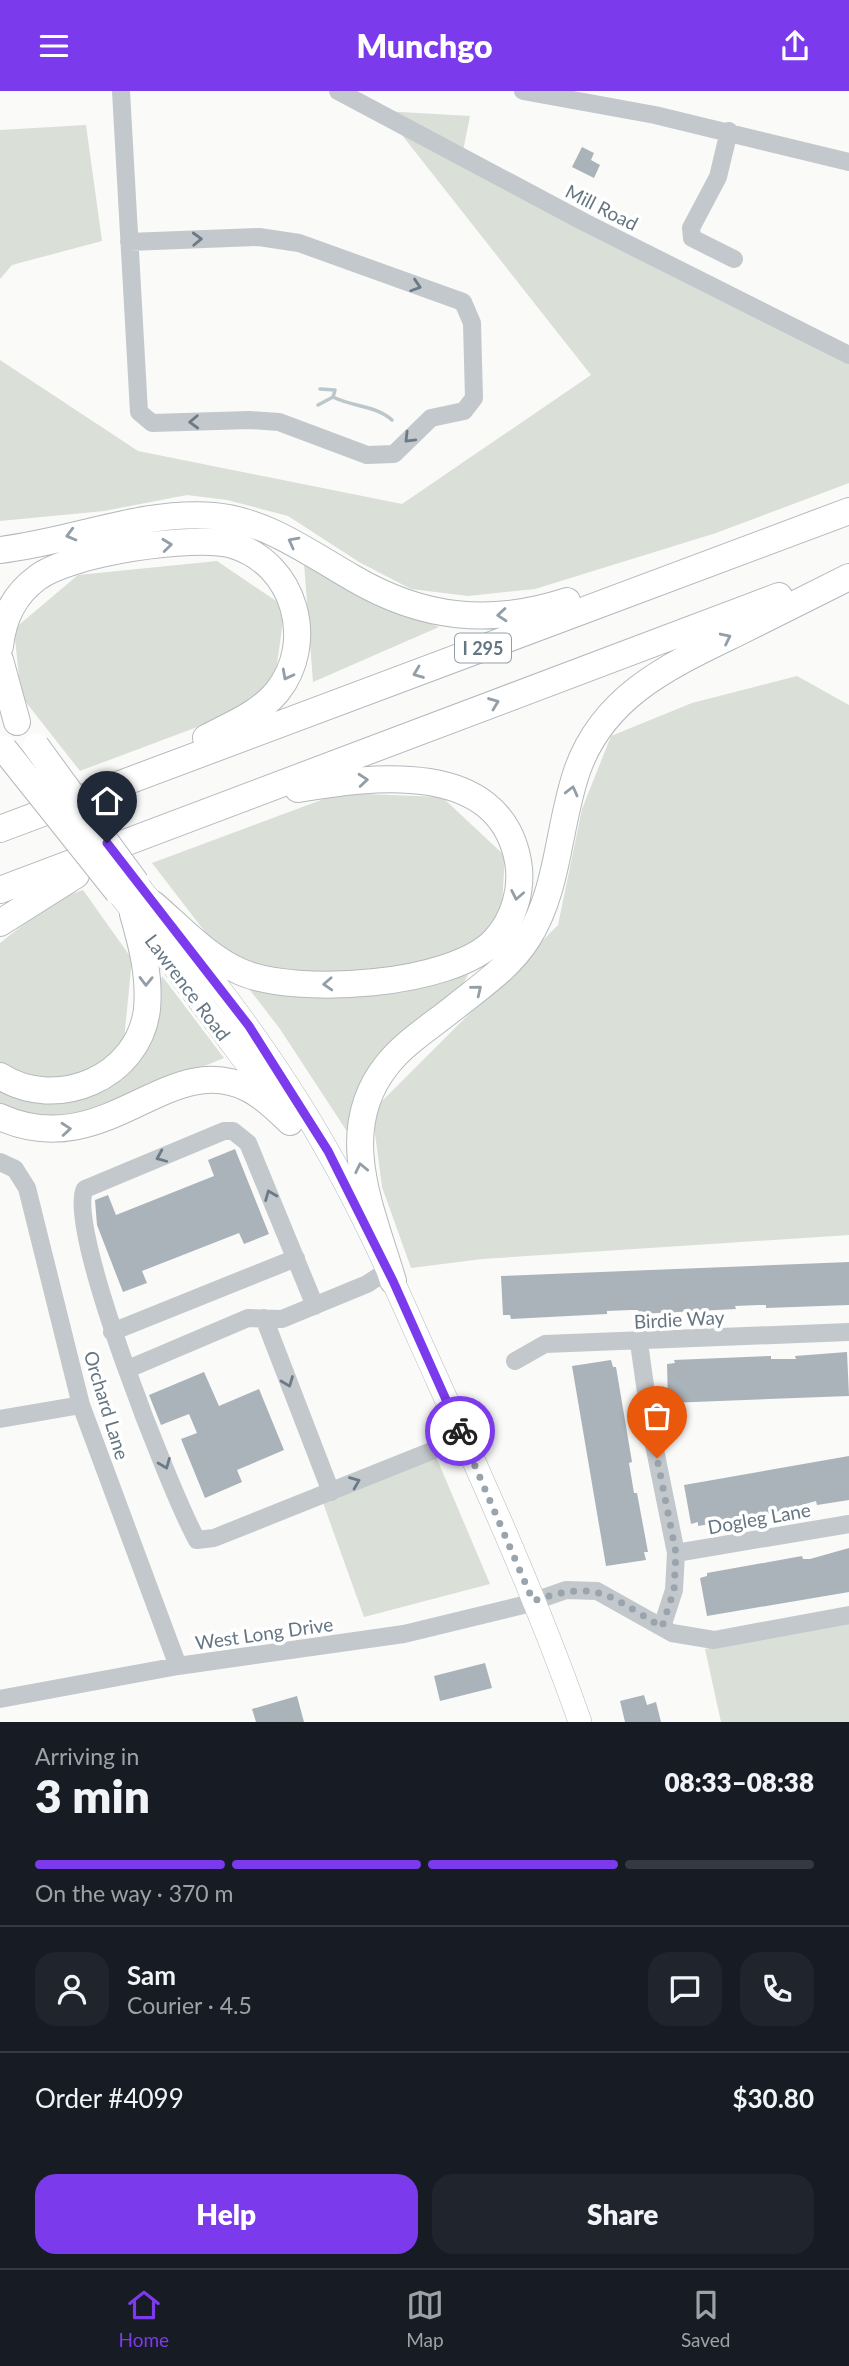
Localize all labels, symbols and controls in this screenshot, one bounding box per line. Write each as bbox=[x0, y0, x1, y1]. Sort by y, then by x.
text: Munchgo bbox=[356, 26, 493, 65]
icon: menu bbox=[35, 27, 73, 65]
icon: share bbox=[776, 27, 814, 65]
street label: Mill Road bbox=[562, 179, 642, 235]
one-way arrow bbox=[191, 232, 202, 247]
one-way arrow bbox=[410, 278, 422, 292]
one-way arrow bbox=[189, 414, 200, 429]
one-way arrow bbox=[405, 430, 418, 443]
one-way arrow bbox=[66, 527, 78, 541]
one-way arrow bbox=[288, 536, 300, 550]
one-way arrow bbox=[161, 537, 173, 552]
one-way arrow bbox=[497, 607, 508, 622]
one-way arrow bbox=[719, 632, 731, 646]
road number: I 295 bbox=[455, 633, 511, 663]
one-way arrow bbox=[412, 665, 424, 679]
one-way arrow bbox=[281, 668, 295, 680]
one-way arrow bbox=[487, 697, 499, 711]
pin bbox=[77, 771, 137, 843]
one-way arrow bbox=[358, 773, 369, 788]
icon: home bbox=[88, 782, 126, 820]
one-way arrow bbox=[564, 785, 578, 797]
one-way arrow bbox=[510, 889, 525, 901]
street label: Lawrence Road bbox=[141, 929, 235, 1045]
one-way arrow bbox=[138, 976, 154, 986]
one-way arrow bbox=[322, 977, 333, 992]
one-way arrow bbox=[468, 986, 481, 998]
one-way arrow bbox=[61, 1122, 72, 1137]
one-way arrow bbox=[156, 1149, 168, 1163]
one-way arrow bbox=[354, 1162, 369, 1174]
one-way arrow bbox=[264, 1190, 278, 1203]
street label: Birdie Way bbox=[633, 1305, 725, 1333]
street label: Orchard Lane bbox=[80, 1348, 134, 1462]
one-way arrow bbox=[280, 1375, 294, 1387]
pin bbox=[627, 1386, 687, 1458]
courier bbox=[425, 1396, 495, 1466]
icon: bag bbox=[638, 1397, 676, 1435]
icon: bike bbox=[441, 1412, 479, 1450]
one-way arrow bbox=[156, 1458, 170, 1470]
one-way arrow bbox=[349, 1476, 361, 1490]
street label: Dogleg Lane bbox=[706, 1498, 812, 1538]
street label: West Long Drive bbox=[194, 1612, 334, 1654]
text: Arriving in bbox=[35, 1742, 139, 1770]
text: 08:33–08:38 bbox=[664, 1766, 814, 1798]
text: 3 min bbox=[35, 1768, 150, 1823]
text: On the way · 370 m bbox=[35, 1879, 234, 1907]
button: person bbox=[35, 1952, 109, 2026]
button: chat bbox=[648, 1952, 722, 2026]
button: phone bbox=[740, 1952, 814, 2026]
text: Sam bbox=[127, 1959, 176, 1991]
text: Courier · 4.5 bbox=[127, 1991, 252, 2019]
text: Order #4099 bbox=[35, 2082, 184, 2114]
text: $30.80 bbox=[732, 2082, 814, 2114]
button: Help bbox=[35, 2174, 418, 2254]
button: Share bbox=[432, 2174, 814, 2254]
tab: Home bbox=[118, 2286, 169, 2351]
tab: Map bbox=[406, 2286, 444, 2351]
tab: Saved bbox=[681, 2286, 731, 2351]

